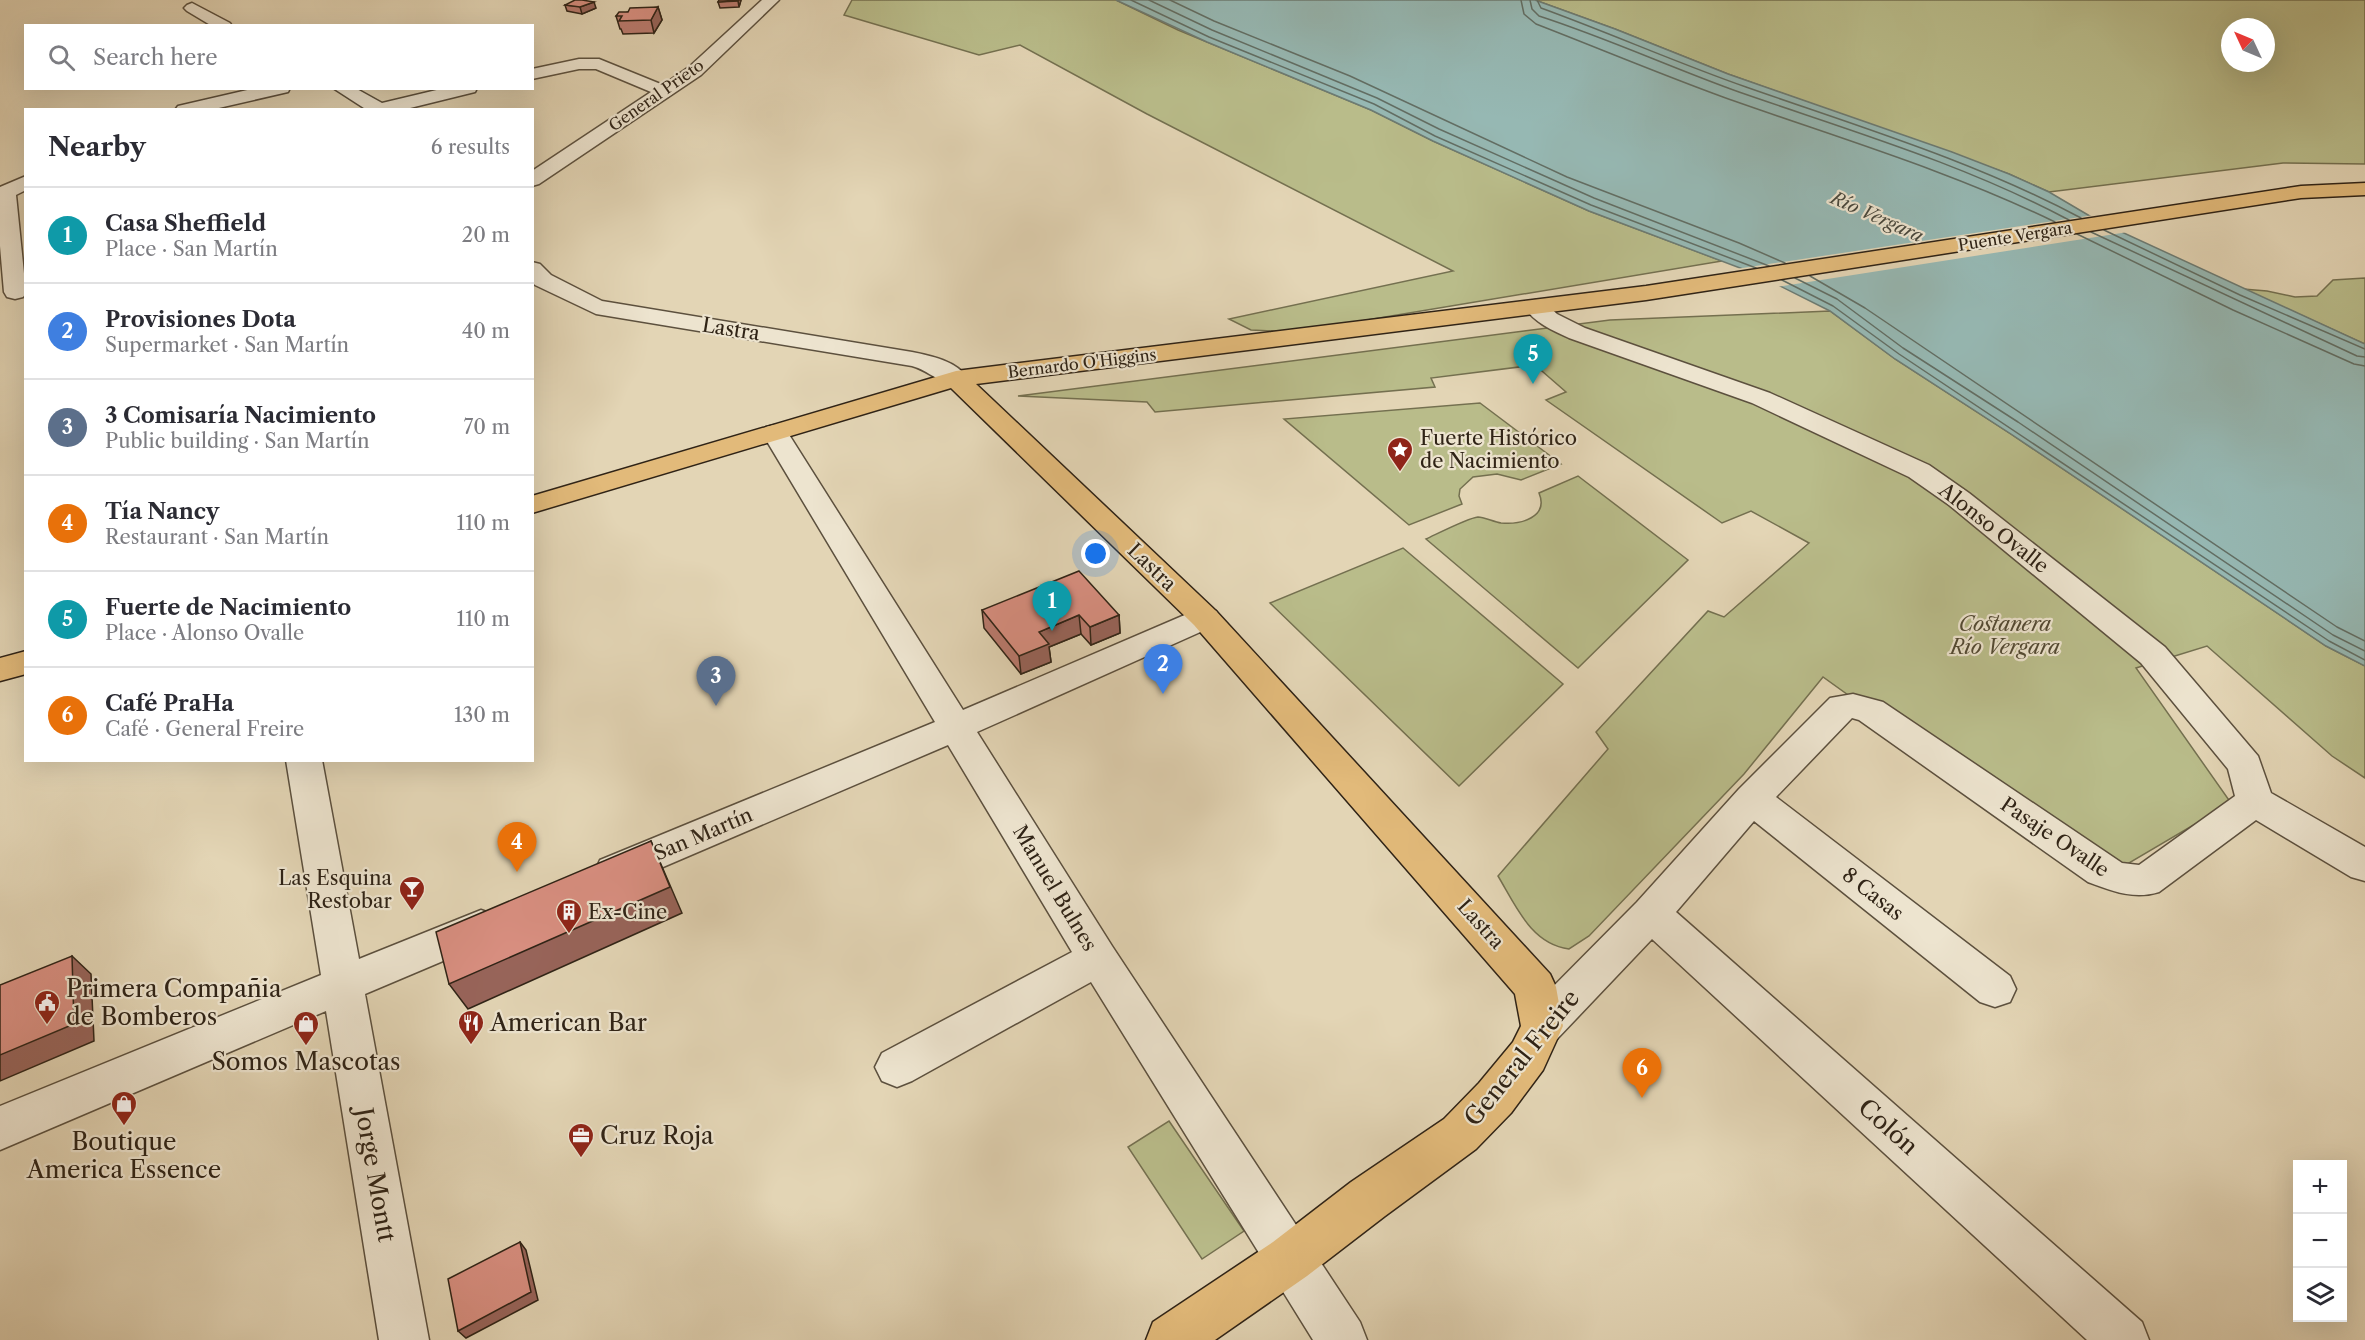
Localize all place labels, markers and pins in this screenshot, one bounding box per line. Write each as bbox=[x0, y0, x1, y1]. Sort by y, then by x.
pin: 5 bbox=[1514, 334, 1552, 384]
place label: Fuerte Histórico de Nacimiento bbox=[1420, 426, 1577, 473]
place icon: Fuerte Histórico de Nacimiento bbox=[1385, 435, 1415, 473]
pin: 1 bbox=[1032, 582, 1072, 631]
pin: 2 bbox=[1144, 644, 1182, 694]
pin: 3 bbox=[696, 656, 736, 706]
pin: 4 bbox=[498, 822, 536, 872]
place label: Las Esquina Restobar bbox=[278, 866, 393, 913]
bar icon: Las Esquina Restobar bbox=[397, 874, 427, 912]
building icon: Ex-Cine bbox=[554, 897, 584, 935]
place label: Ex-Cine bbox=[588, 900, 667, 924]
place label: Primera Compañia de Bomberos bbox=[66, 974, 282, 1031]
public building icon: Primera Compañia de Bomberos bbox=[32, 988, 62, 1026]
restaurant icon: American Bar bbox=[456, 1008, 486, 1046]
place label: American Bar bbox=[489, 1008, 647, 1037]
shop icon: Somos Mascotas bbox=[291, 1009, 321, 1047]
place label: Somos Mascotas bbox=[211, 1047, 401, 1076]
pin: 6 bbox=[1622, 1048, 1662, 1098]
shop icon: Boutique America Essence bbox=[109, 1089, 139, 1127]
office icon: Cruz Roja bbox=[566, 1121, 596, 1159]
place label: Cruz Roja bbox=[600, 1121, 714, 1150]
place label: Boutique America Essence bbox=[26, 1127, 221, 1184]

